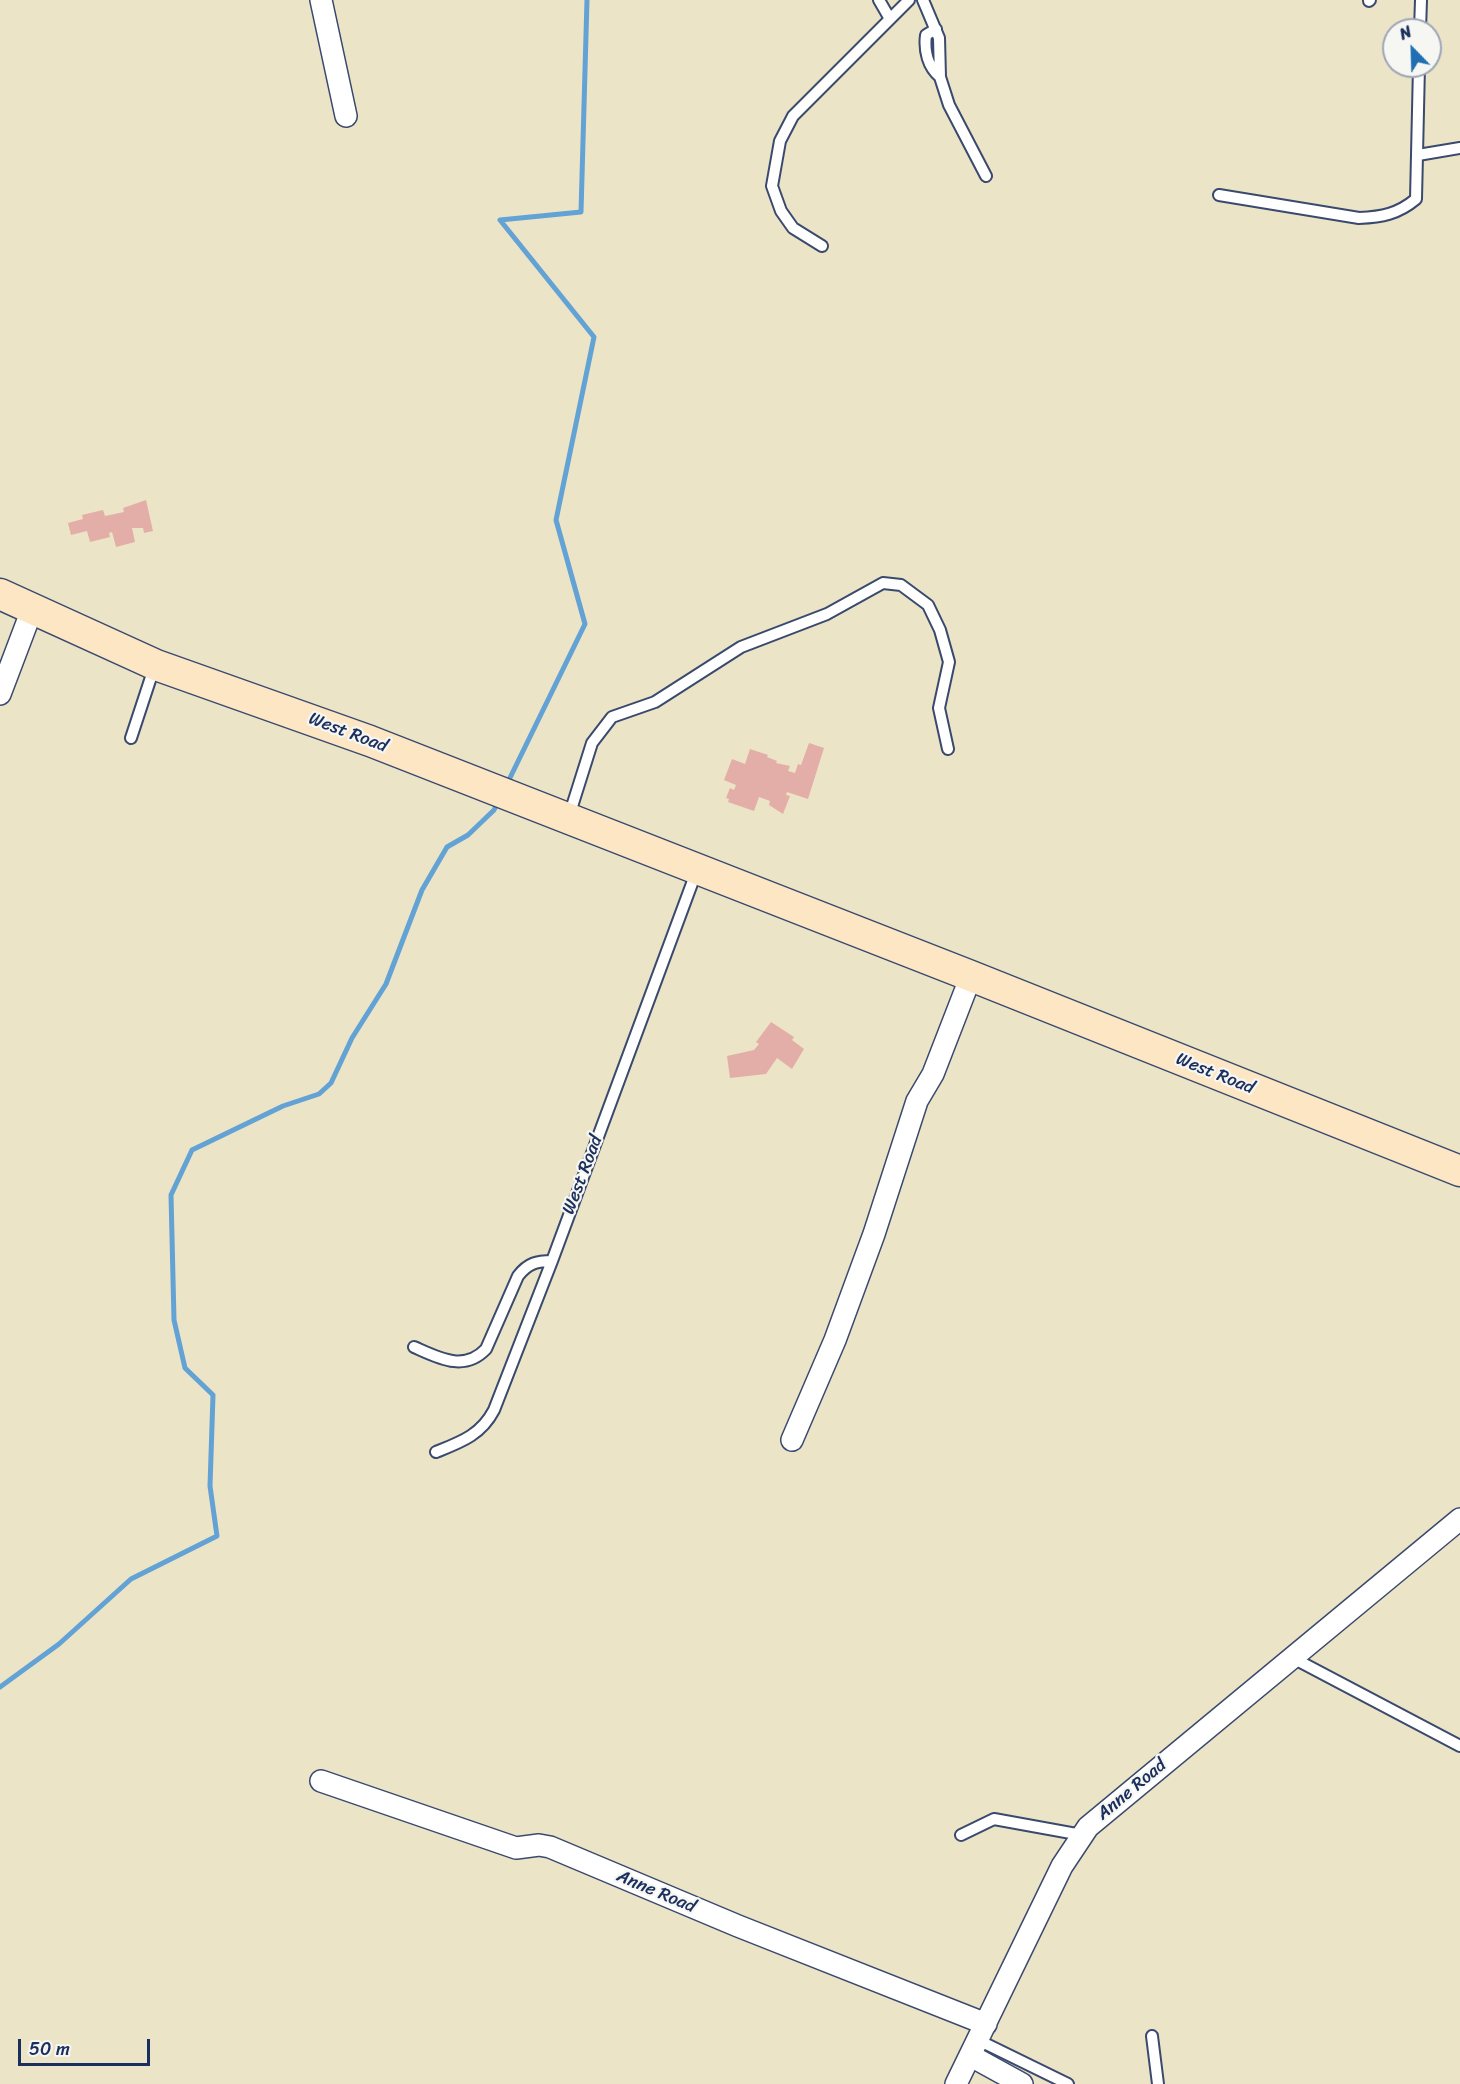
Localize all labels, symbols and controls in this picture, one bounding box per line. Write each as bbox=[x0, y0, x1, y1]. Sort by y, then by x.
text: N bbox=[1395, 17, 1416, 48]
north arrow bbox=[1382, 18, 1442, 78]
street label: West Road bbox=[306, 708, 390, 758]
street label: West Road bbox=[1173, 1049, 1257, 1099]
street label: West Road bbox=[558, 1133, 608, 1217]
street label: Anne Road bbox=[1093, 1755, 1171, 1825]
street label: Anne Road bbox=[613, 1866, 699, 1918]
scale bar bbox=[21, 2027, 153, 2065]
text: 50 m bbox=[29, 2033, 70, 2065]

